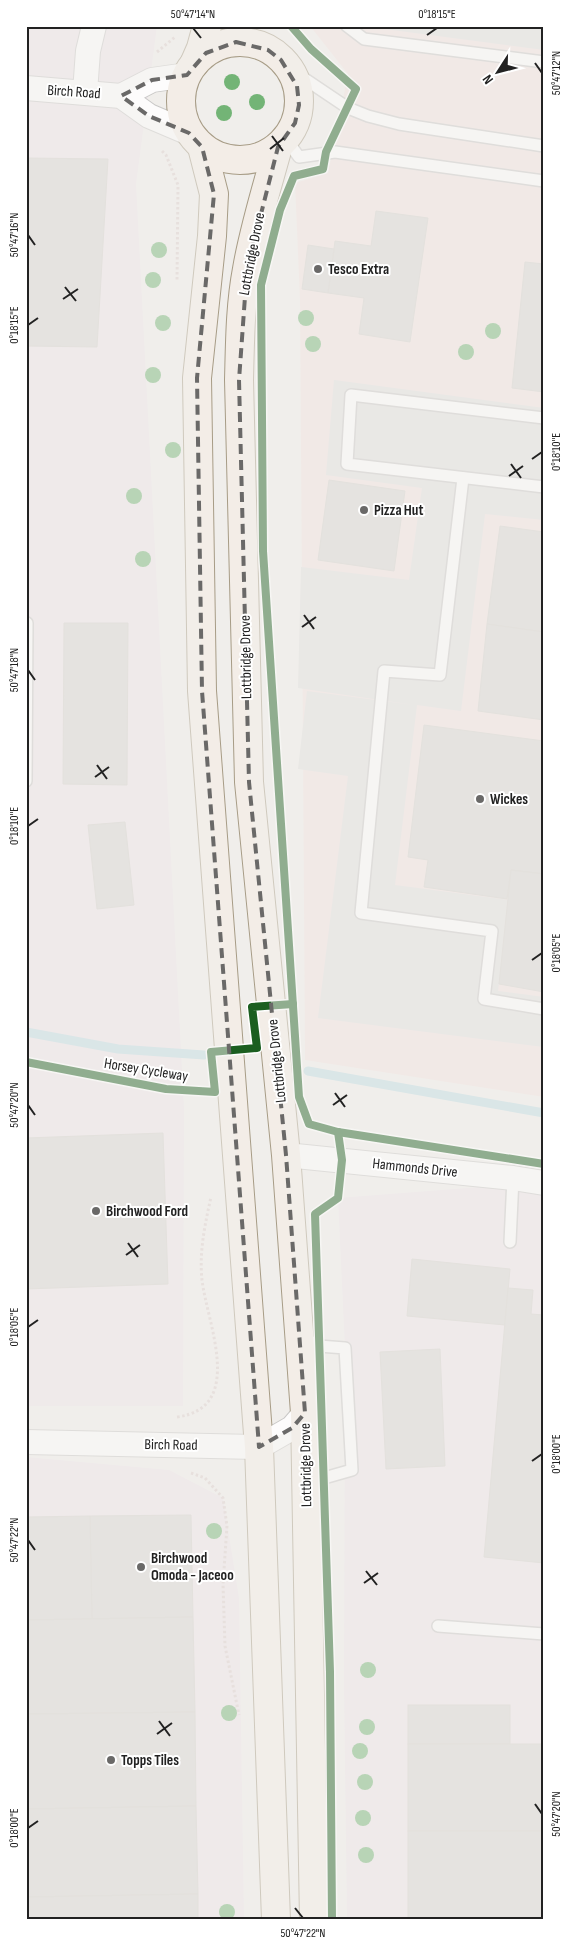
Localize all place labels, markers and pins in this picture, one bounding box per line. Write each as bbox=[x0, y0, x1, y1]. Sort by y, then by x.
place label: Tesco Extra bbox=[328, 260, 389, 279]
marker: Tesco Extra bbox=[312, 263, 324, 275]
place label: Pizza Hut bbox=[374, 501, 423, 520]
marker: Pizza Hut bbox=[358, 504, 370, 516]
place label: Wickes bbox=[490, 790, 528, 809]
marker: Wickes bbox=[474, 793, 486, 805]
place label: Birchwood Ford bbox=[106, 1202, 188, 1221]
marker: Birchwood Ford bbox=[90, 1205, 102, 1217]
place label: Birchwood Omoda - Jaceoo bbox=[151, 1549, 234, 1585]
marker: Birchwood Omoda - Jaceoo bbox=[135, 1561, 147, 1573]
place label: Topps Tiles bbox=[121, 1751, 179, 1770]
marker: Topps Tiles bbox=[105, 1754, 117, 1766]

